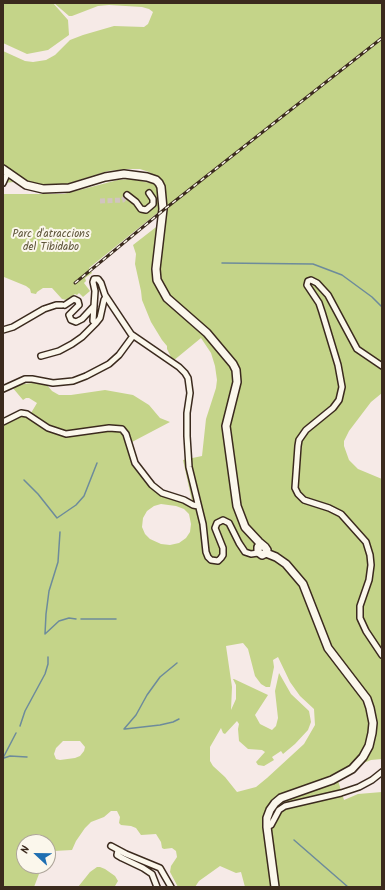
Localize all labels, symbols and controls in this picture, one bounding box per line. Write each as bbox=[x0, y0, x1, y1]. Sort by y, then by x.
park label: Parc d'atraccions del Tibidabo bbox=[12, 228, 90, 254]
north arrow bbox=[16, 834, 56, 874]
text: N bbox=[16, 843, 35, 856]

